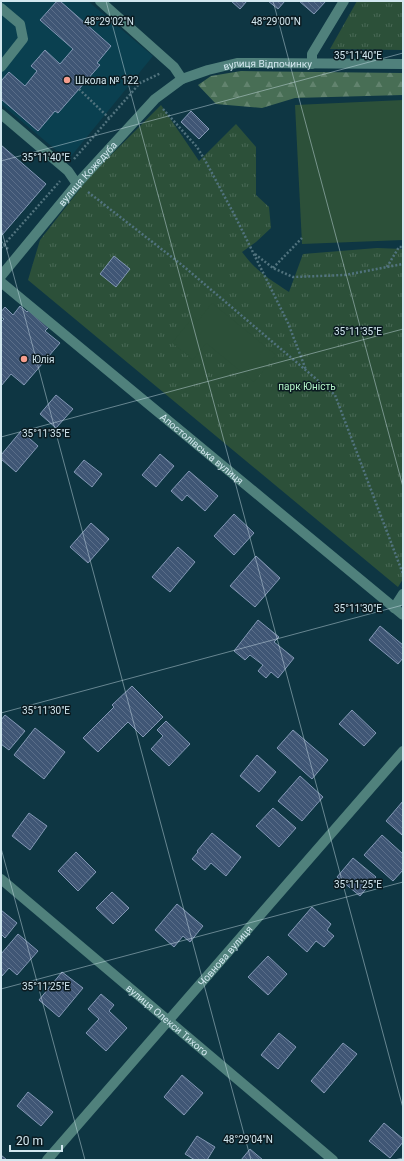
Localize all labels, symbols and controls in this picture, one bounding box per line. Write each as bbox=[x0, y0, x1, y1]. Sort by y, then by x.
text: 48°29'02"N bbox=[84, 16, 134, 27]
text: 48°29'00"N bbox=[251, 16, 301, 27]
text: 35°11'40"E bbox=[334, 50, 382, 61]
street label: вулиця Відпочинку bbox=[222, 57, 312, 72]
marker: Школа № 122 bbox=[62, 75, 72, 85]
place label: Школа № 122 bbox=[75, 75, 139, 86]
street label: вулиця Кожедуба bbox=[56, 139, 119, 208]
text: 35°11'40"E bbox=[22, 152, 70, 163]
text: 35°11'35"E bbox=[334, 326, 382, 337]
marker: Юлія bbox=[19, 354, 29, 364]
place label: Юлія bbox=[32, 354, 55, 365]
park label: парк Юність bbox=[278, 381, 336, 392]
street label: Апостолівська вулиця bbox=[158, 411, 246, 486]
text: 35°11'35"E bbox=[22, 428, 70, 439]
text: 35°11'30"E bbox=[334, 603, 382, 614]
text: 35°11'30"E bbox=[22, 705, 70, 716]
text: 35°11'25"E bbox=[334, 879, 382, 890]
street label: Човнова вулиця bbox=[196, 923, 254, 988]
text: 35°11'25"E bbox=[22, 981, 70, 992]
street label: вулиця Олекси Тихого bbox=[124, 982, 211, 1058]
scale bar bbox=[10, 1127, 62, 1153]
text: 20 m bbox=[16, 1134, 43, 1148]
text: 48°29'04"N bbox=[223, 1134, 273, 1145]

